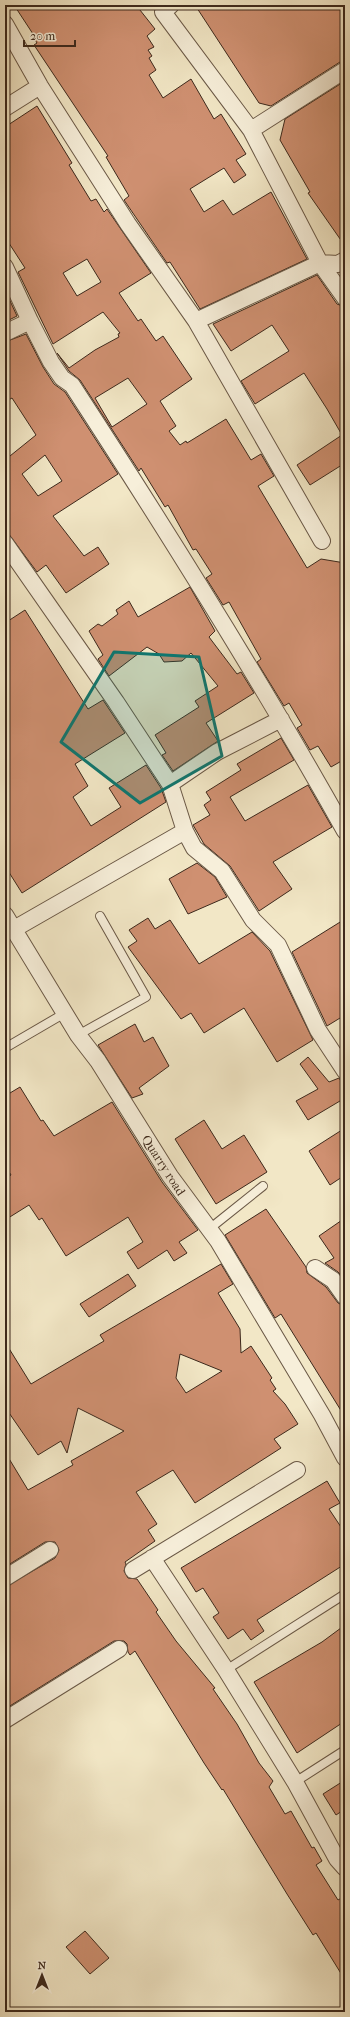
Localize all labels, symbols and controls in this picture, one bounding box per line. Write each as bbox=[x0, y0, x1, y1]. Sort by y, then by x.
scale bar bbox=[24, 22, 75, 48]
text: 20 m bbox=[30, 29, 55, 43]
street label: Quarry road bbox=[138, 1132, 189, 1199]
north arrow bbox=[22, 1955, 62, 1995]
text: N bbox=[38, 1959, 47, 1972]

